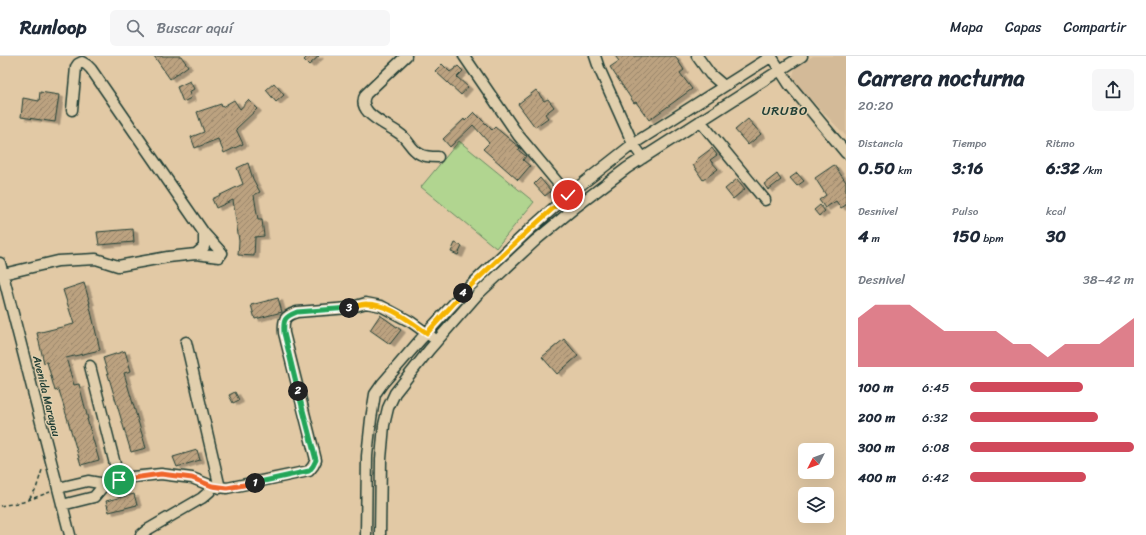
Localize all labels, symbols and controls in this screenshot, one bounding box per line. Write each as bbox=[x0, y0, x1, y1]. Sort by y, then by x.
search box bbox=[110, 10, 390, 46]
text: Runloop bbox=[20, 11, 86, 44]
text: Buscar aquí bbox=[156, 15, 233, 41]
text: Mapa bbox=[950, 15, 983, 40]
text: Capas bbox=[1005, 15, 1042, 40]
text: Compartir bbox=[1064, 15, 1126, 40]
icon: search bbox=[124, 17, 146, 39]
text: Carrera nocturna bbox=[858, 59, 1025, 98]
button: share bbox=[1092, 69, 1134, 111]
text: 20:20 bbox=[858, 94, 893, 117]
district label: URUBO bbox=[762, 99, 808, 122]
text: Distancia bbox=[858, 134, 903, 153]
text: Tiempo bbox=[952, 134, 987, 153]
text: Ritmo bbox=[1046, 134, 1075, 153]
text: 0.50 bbox=[858, 153, 895, 183]
text: 3:16 bbox=[952, 153, 983, 183]
text: 6:32 bbox=[1046, 153, 1080, 183]
text: km bbox=[895, 161, 912, 180]
text: /km bbox=[1080, 161, 1103, 180]
pin bbox=[551, 178, 585, 212]
icon: check bbox=[557, 184, 579, 206]
text: Desnivel bbox=[858, 202, 898, 221]
text: Pulso bbox=[952, 202, 978, 221]
text: kcal bbox=[1046, 202, 1066, 221]
text: 4 bbox=[858, 221, 869, 251]
text: 150 bbox=[952, 221, 980, 251]
text: 30 bbox=[1046, 221, 1066, 251]
text: m bbox=[869, 229, 880, 248]
text: bpm bbox=[980, 229, 1004, 248]
text: Desnivel bbox=[858, 268, 905, 291]
text: 38–42 m bbox=[1083, 268, 1134, 291]
pin: 4 bbox=[453, 283, 473, 303]
text: 4 bbox=[460, 283, 466, 302]
pin: 3 bbox=[339, 298, 359, 318]
text: 3 bbox=[346, 298, 352, 317]
street label: Avenida Marayau bbox=[27, 353, 66, 439]
text: 100 m bbox=[858, 376, 893, 399]
text: 6:45 bbox=[922, 376, 949, 399]
pin: 2 bbox=[288, 381, 308, 401]
text: 2 bbox=[295, 381, 301, 400]
text: 200 m bbox=[858, 406, 895, 429]
text: 6:32 bbox=[922, 406, 948, 429]
text: 300 m bbox=[858, 436, 895, 459]
text: 6:08 bbox=[922, 436, 949, 459]
north arrow bbox=[798, 443, 834, 479]
map controls bbox=[798, 443, 834, 523]
pin bbox=[102, 463, 136, 497]
text: 400 m bbox=[858, 466, 896, 489]
text: 6:42 bbox=[922, 466, 949, 489]
icon: arrive bbox=[108, 469, 130, 491]
pin: 1 bbox=[245, 473, 265, 493]
text: 1 bbox=[253, 473, 257, 492]
button: layers bbox=[798, 487, 834, 523]

